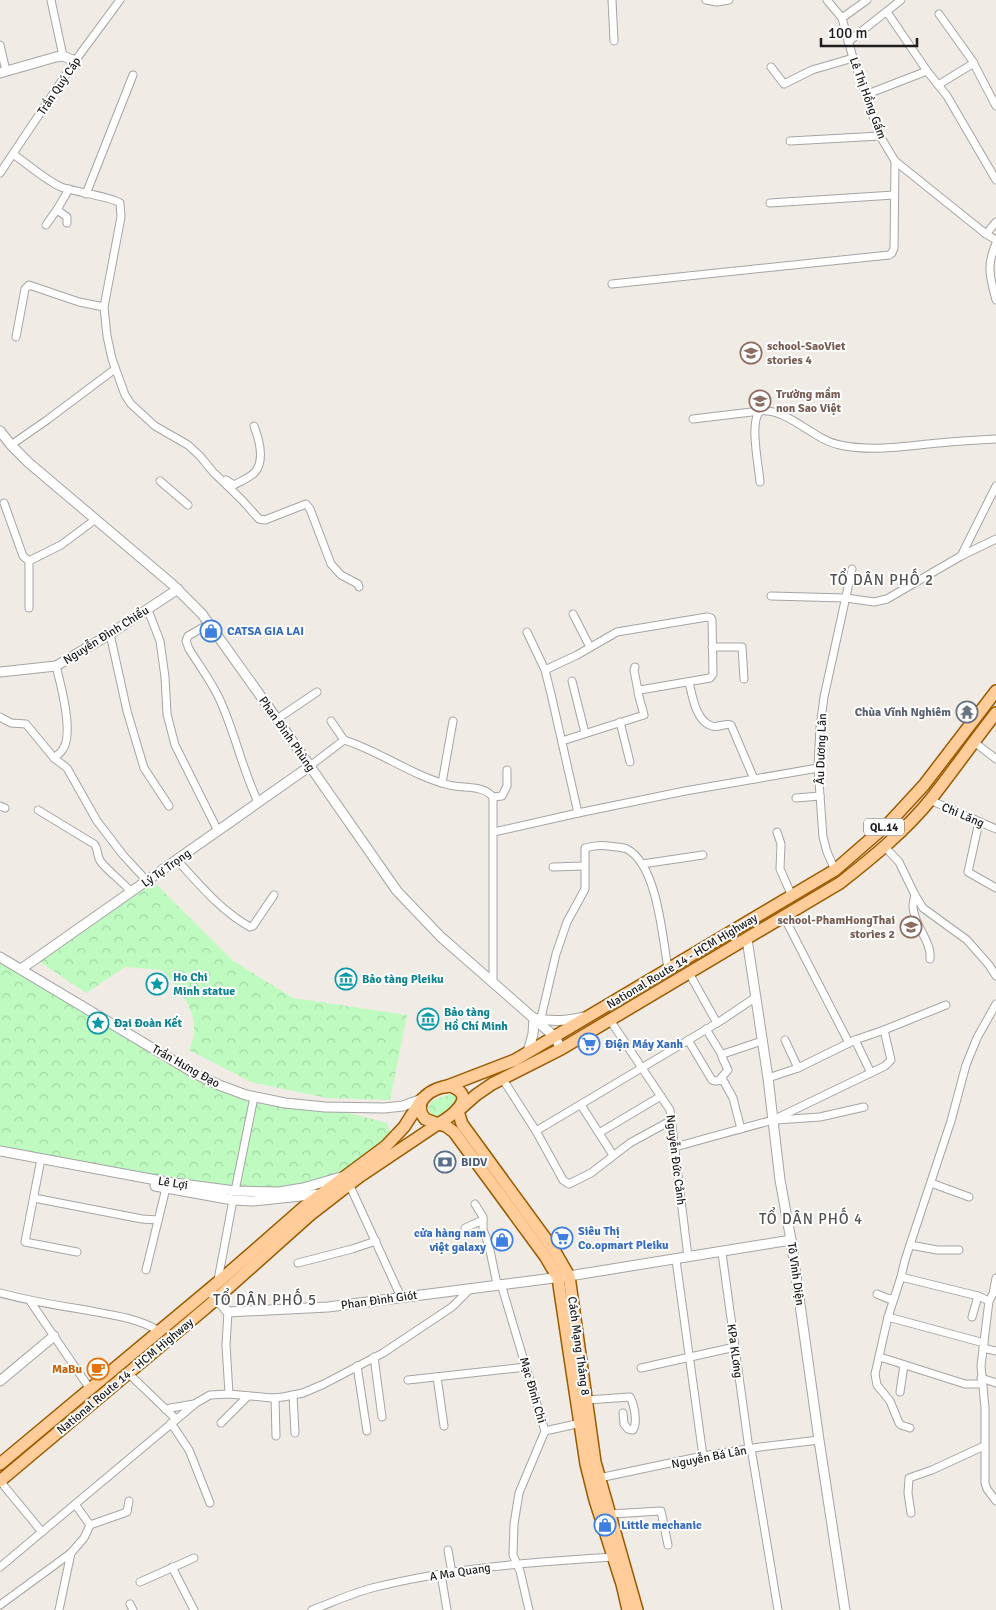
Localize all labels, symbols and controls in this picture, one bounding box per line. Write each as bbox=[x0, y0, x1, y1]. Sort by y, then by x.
scale bar bbox=[821, 15, 917, 47]
text: 100 m bbox=[828, 24, 868, 42]
street label: Trần Quý Cáp bbox=[34, 54, 84, 118]
street label: Lê Thị Hồng Gấm bbox=[846, 55, 889, 141]
place label: school-SaoViet stories 4 bbox=[767, 339, 846, 368]
school or university icon: school-SaoViet stories 4 bbox=[739, 341, 763, 365]
place label: Trường mầm non Sao Việt bbox=[776, 386, 842, 416]
school or university icon: Trường mầm non Sao Việt bbox=[748, 389, 772, 413]
district label: TỔ DÂN PHỐ 2 bbox=[830, 568, 934, 589]
street label: Nguyễn Đình Chiểu bbox=[61, 603, 152, 668]
shop icon: CATSA GIA LAI bbox=[199, 619, 223, 643]
place label: CATSA GIA LAI bbox=[227, 624, 304, 639]
street label: Phan Đình Phùng bbox=[255, 694, 318, 775]
temple icon: Chùa Vĩnh Nghiêm bbox=[955, 700, 979, 724]
place label: Chùa Vĩnh Nghiêm bbox=[855, 705, 951, 720]
street label: Âu Dương Lân bbox=[813, 713, 830, 785]
street label: Chi Lăng bbox=[939, 800, 986, 831]
road number: QL.14 bbox=[864, 819, 904, 836]
street label: Lý Tự Trọng bbox=[139, 846, 194, 891]
street label: National Route 14 - HCM Highway bbox=[604, 910, 761, 1013]
place label: school-PhamHongThai stories 2 bbox=[777, 913, 895, 942]
school or university icon: school-PhamHongThai stories 2 bbox=[899, 915, 923, 939]
museum icon: Bảo tàng Pleiku bbox=[334, 967, 358, 991]
place label: Ho Chi Minh statue bbox=[173, 970, 235, 999]
place icon: Ho Chi Minh statue bbox=[145, 972, 169, 996]
place label: Bảo tàng Pleiku bbox=[362, 972, 444, 987]
place label: Bảo tàng Hồ Chí Minh bbox=[444, 1005, 508, 1034]
museum icon: Bảo tàng Hồ Chí Minh bbox=[416, 1007, 440, 1031]
place icon: Đại Đoàn Kết bbox=[86, 1011, 110, 1035]
place label: Đại Đoàn Kết bbox=[114, 1015, 183, 1031]
supermarket icon: Điện Máy Xanh bbox=[577, 1032, 601, 1056]
place label: Điện Máy Xanh bbox=[605, 1037, 684, 1052]
street label: Trần Hưng Đạo bbox=[149, 1042, 222, 1091]
street label: Nguyễn Đức Cảnh bbox=[663, 1114, 688, 1206]
bank icon: BIDV bbox=[433, 1150, 457, 1174]
place label: BIDV bbox=[461, 1155, 488, 1170]
street label: Lê Lợi bbox=[157, 1174, 189, 1193]
district label: TỔ DÂN PHỐ 4 bbox=[759, 1207, 863, 1228]
place label: Siêu Thị Co.opmart Pleiku bbox=[578, 1224, 669, 1253]
place label: cửa hàng nam việt galaxy bbox=[414, 1226, 486, 1255]
supermarket icon: Siêu Thị Co.opmart Pleiku bbox=[550, 1226, 574, 1250]
shop icon: cửa hàng nam việt galaxy bbox=[490, 1228, 514, 1252]
street label: Tô Vĩnh Diện bbox=[784, 1242, 807, 1307]
district label: TỔ DÂN PHỐ 5 bbox=[213, 1288, 317, 1309]
street label: Phan Đình Giót bbox=[340, 1288, 418, 1313]
street label: Cách Mạng Tháng 8 bbox=[564, 1296, 593, 1397]
street label: National Route 14 - HCM Highway bbox=[54, 1315, 197, 1438]
street label: KPa KLơng bbox=[723, 1323, 746, 1379]
street label: Mạc Đĩnh Chi bbox=[516, 1355, 549, 1425]
cafe icon: MaBu bbox=[86, 1357, 110, 1381]
place label: MaBu bbox=[52, 1362, 82, 1377]
street label: Nguyễn Bá Lân bbox=[670, 1443, 748, 1472]
shop icon: Little mechanic bbox=[593, 1513, 617, 1537]
place label: Little mechanic bbox=[621, 1518, 702, 1533]
street label: A Ma Quang bbox=[428, 1560, 492, 1585]

